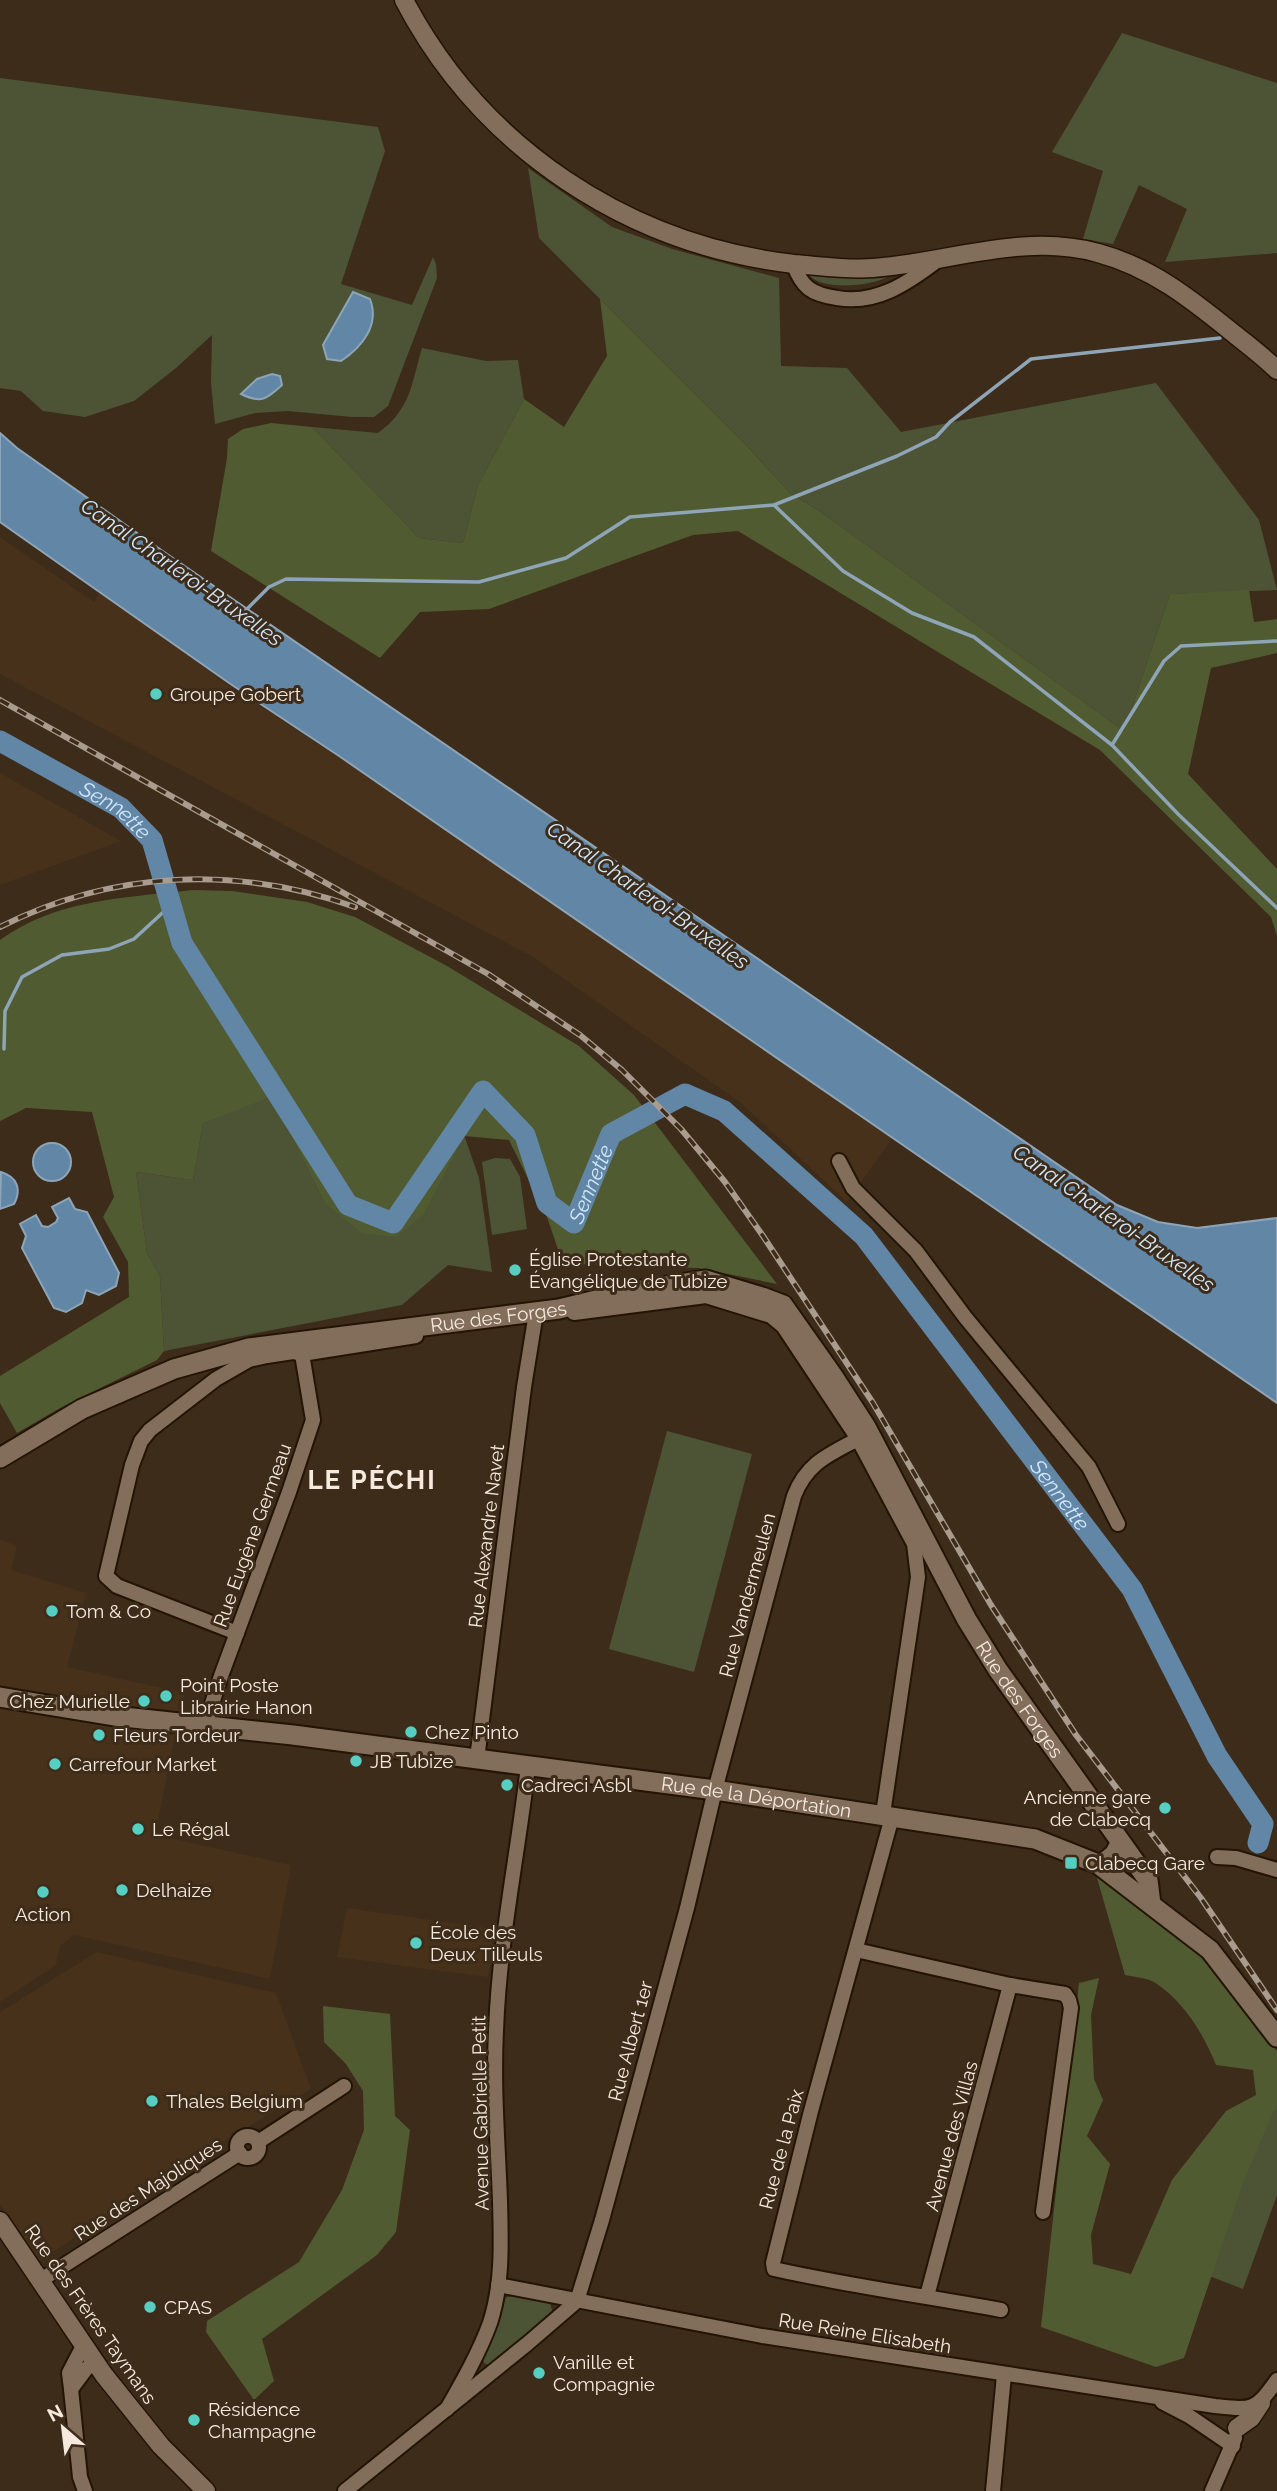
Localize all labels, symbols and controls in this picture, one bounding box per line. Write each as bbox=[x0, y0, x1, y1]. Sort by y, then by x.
water label: Canal Charleroi-Bruxelles bbox=[76, 493, 288, 651]
place label: Groupe Gobert bbox=[170, 683, 302, 705]
marker: Groupe Gobert bbox=[148, 686, 164, 702]
water label: Sennette bbox=[75, 775, 156, 844]
water label: Canal Charleroi-Bruxelles bbox=[542, 816, 754, 974]
water label: Canal Charleroi-Bruxelles bbox=[1008, 1139, 1220, 1297]
water label: Sennette bbox=[563, 1141, 618, 1228]
place label: Église Protestante Évangélique de Tubize bbox=[529, 1248, 727, 1292]
marker: Église Protestante Évangélique de Tubize bbox=[507, 1262, 523, 1278]
street label: Rue des Forges bbox=[429, 1297, 569, 1336]
street label: Rue Eugène Germeau bbox=[209, 1440, 295, 1630]
street label: Rue Alexandre Navet bbox=[464, 1442, 508, 1629]
water label: Sennette bbox=[1025, 1453, 1095, 1535]
district label: LE PÉCHI bbox=[307, 1465, 437, 1495]
street label: Rue Vandermeulen bbox=[714, 1510, 780, 1680]
place label: Tom & Co bbox=[66, 1600, 151, 1622]
marker: Tom & Co bbox=[44, 1603, 60, 1619]
street label: Rue des Forges bbox=[972, 1637, 1068, 1762]
place label: Point Poste Librairie Hanon bbox=[180, 1674, 313, 1718]
marker: Point Poste Librairie Hanon bbox=[158, 1688, 174, 1704]
place label: Chez Murielle bbox=[9, 1690, 130, 1712]
marker: Chez Murielle bbox=[136, 1693, 152, 1709]
place label: Chez Pinto bbox=[425, 1721, 519, 1743]
place label: Fleurs Tordeur bbox=[113, 1724, 240, 1746]
marker: Chez Pinto bbox=[403, 1724, 419, 1740]
marker: Fleurs Tordeur bbox=[91, 1727, 107, 1743]
place label: JB Tubize bbox=[370, 1750, 454, 1772]
place label: Carrefour Market bbox=[69, 1753, 217, 1775]
marker: JB Tubize bbox=[348, 1753, 364, 1769]
marker: Carrefour Market bbox=[47, 1756, 63, 1772]
street label: Rue de la Déportation bbox=[660, 1772, 853, 1822]
place label: Cadreci Asbl bbox=[521, 1774, 632, 1796]
marker: Cadreci Asbl bbox=[499, 1777, 515, 1793]
place label: Ancienne gare de Clabecq bbox=[1024, 1786, 1151, 1830]
marker: Ancienne gare de Clabecq bbox=[1157, 1800, 1173, 1816]
place label: Le Régal bbox=[152, 1818, 230, 1840]
marker: Le Régal bbox=[130, 1821, 146, 1837]
place label: Clabecq Gare bbox=[1085, 1852, 1205, 1874]
marker: Clabecq Gare bbox=[1063, 1855, 1079, 1871]
place label: Delhaize bbox=[136, 1879, 212, 1901]
marker: Delhaize bbox=[114, 1882, 130, 1898]
marker: Action bbox=[35, 1884, 51, 1900]
place label: Action bbox=[15, 1903, 71, 1925]
place label: École des Deux Tilleuls bbox=[430, 1921, 543, 1965]
marker: École des Deux Tilleuls bbox=[408, 1935, 424, 1951]
street label: Rue Albert 1er bbox=[603, 1978, 657, 2104]
street label: Avenue Gabrielle Petit bbox=[467, 2015, 493, 2211]
street label: Avenue des Villas bbox=[920, 2058, 982, 2214]
street label: Rue de la Paix bbox=[754, 2086, 808, 2212]
place label: Thales Belgium bbox=[166, 2090, 303, 2112]
marker: Thales Belgium bbox=[144, 2093, 160, 2109]
street label: Rue des Majoliques bbox=[70, 2133, 226, 2245]
street label: Rue des Frères Taymans bbox=[21, 2220, 161, 2408]
place label: CPAS bbox=[164, 2296, 212, 2318]
marker: CPAS bbox=[142, 2299, 158, 2315]
street label: Rue Reine Elisabeth bbox=[777, 2308, 953, 2358]
place label: Vanille et Compagnie bbox=[553, 2351, 655, 2395]
marker: Vanille et Compagnie bbox=[531, 2365, 547, 2381]
north arrow bbox=[28, 2393, 98, 2463]
place label: Résidence Champagne bbox=[208, 2398, 316, 2442]
text: N bbox=[43, 2400, 67, 2426]
marker: Résidence Champagne bbox=[186, 2412, 202, 2428]

